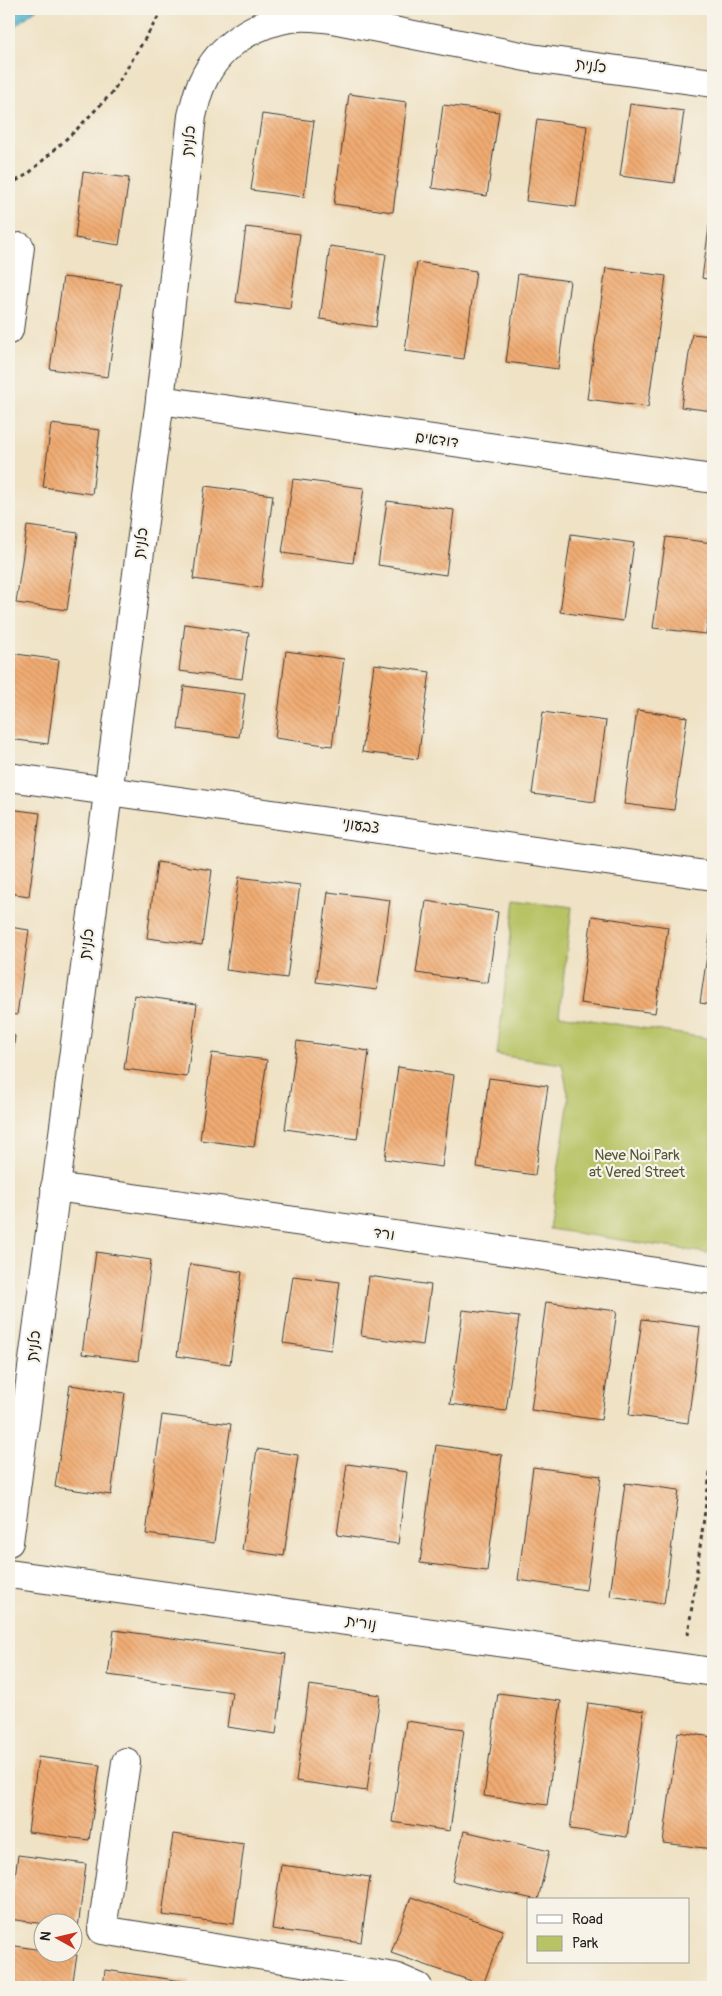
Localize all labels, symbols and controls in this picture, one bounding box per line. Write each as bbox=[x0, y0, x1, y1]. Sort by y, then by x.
street label: כלנית bbox=[574, 54, 608, 78]
street label: כלנית bbox=[178, 125, 200, 157]
street label: דודאים bbox=[414, 428, 460, 452]
street label: כלנית bbox=[129, 526, 153, 560]
street label: צבעוני bbox=[341, 814, 381, 838]
street label: כלנית bbox=[75, 927, 99, 961]
park label: Neve Noi Park at Vered Street bbox=[589, 1146, 686, 1182]
street label: ורד bbox=[372, 1223, 396, 1245]
street label: כלנית bbox=[23, 1329, 45, 1363]
street label: נורית bbox=[343, 1611, 378, 1635]
legend bbox=[527, 1898, 690, 1964]
text: Road bbox=[572, 1910, 603, 1929]
north arrow bbox=[32, 1914, 82, 1964]
text: N bbox=[37, 1930, 55, 1942]
text: Park bbox=[572, 1934, 599, 1953]

